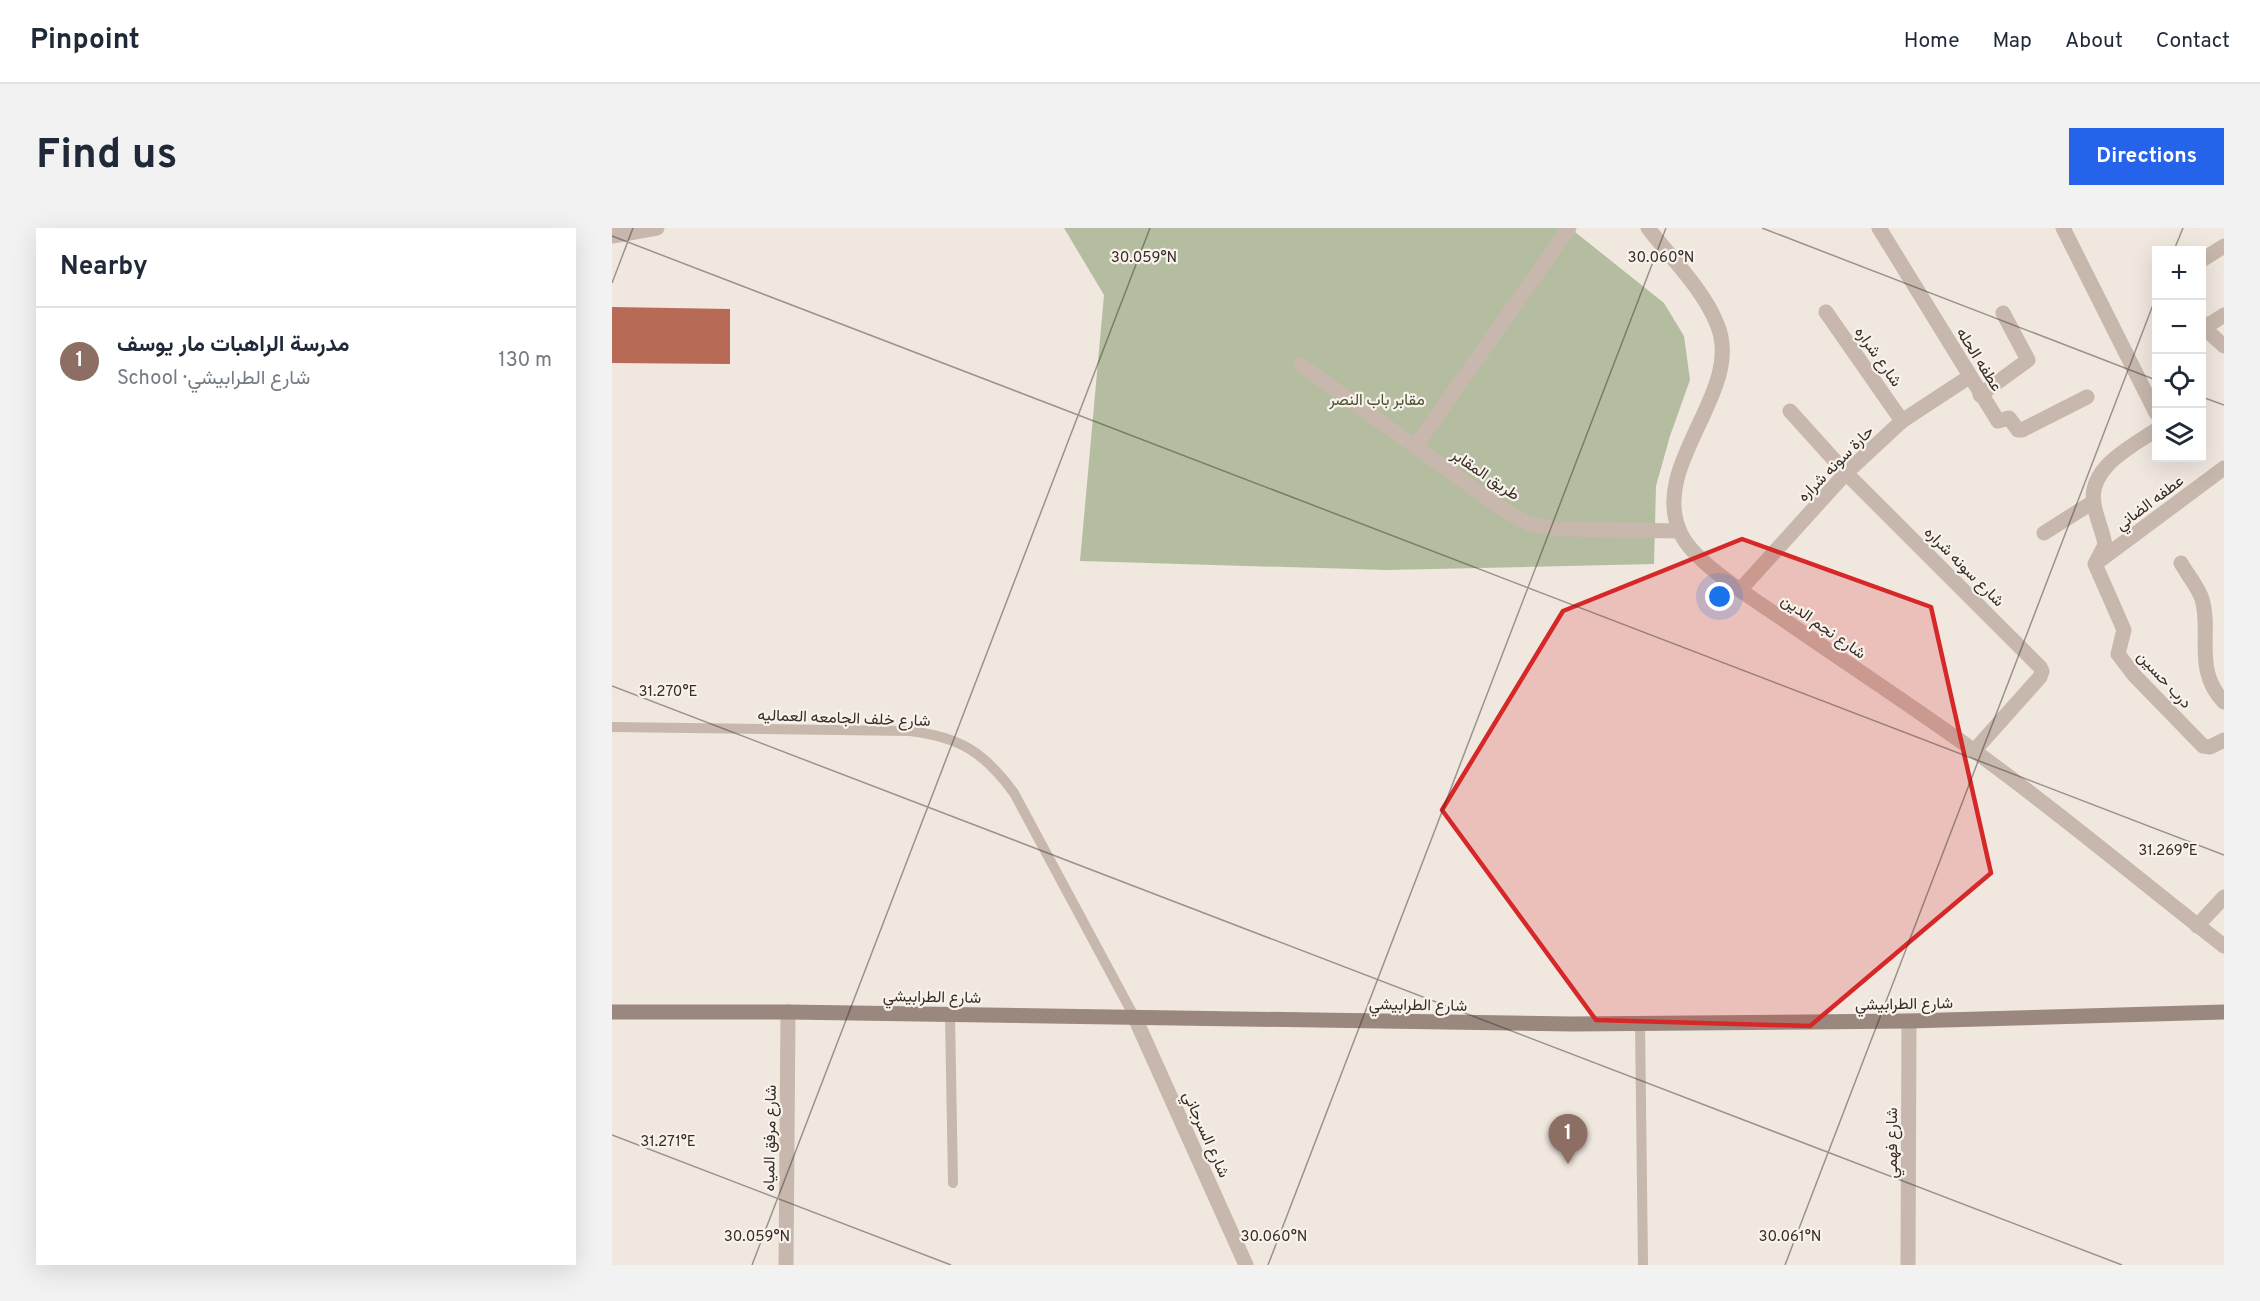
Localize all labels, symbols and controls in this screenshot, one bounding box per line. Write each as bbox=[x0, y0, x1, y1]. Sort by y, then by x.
text: Pinpoint bbox=[30, 23, 140, 59]
text: Home bbox=[1904, 28, 1960, 55]
text: Map bbox=[1993, 28, 2032, 55]
text: About bbox=[2065, 28, 2123, 55]
text: Contact bbox=[2156, 28, 2230, 55]
button: Directions bbox=[2069, 128, 2224, 185]
text: Find us bbox=[36, 130, 177, 183]
map controls bbox=[2152, 246, 2206, 462]
button: + bbox=[2152, 246, 2206, 300]
text: 30.059°N bbox=[1111, 249, 1177, 268]
text: 30.060°N bbox=[1628, 249, 1694, 268]
text: Nearby bbox=[60, 251, 148, 284]
button: − bbox=[2152, 300, 2206, 354]
street label: شارع شراره bbox=[1849, 323, 1905, 391]
street label: عطفه الحله bbox=[1951, 324, 2006, 396]
text: مدرسة الراهبات مار يوسف bbox=[117, 332, 349, 359]
text: 1 bbox=[76, 348, 84, 374]
text: 130 m bbox=[498, 348, 552, 374]
button: locate bbox=[2152, 354, 2206, 408]
text: School · شارع الطرابيشي bbox=[117, 366, 310, 392]
park label: مقابر باب النصر bbox=[1328, 391, 1425, 411]
button: layers bbox=[2152, 408, 2206, 462]
street label: حارة سونه شراره bbox=[1794, 422, 1879, 507]
street label: طريق المقابر bbox=[1446, 445, 1523, 506]
street label: عطفه الضاني bbox=[2112, 471, 2190, 537]
street label: شارع سونه شراره bbox=[1919, 523, 2008, 612]
your location bbox=[1705, 582, 1734, 611]
street label: شارع نجم الدين bbox=[1776, 591, 1869, 664]
street label: درب حسين bbox=[2132, 647, 2195, 713]
text: 31.270°E bbox=[638, 683, 698, 702]
street label: شارع خلف الجامعه العماليه bbox=[757, 706, 931, 732]
text: 31.269°E bbox=[2138, 842, 2198, 861]
street label: شارع الطرابيشي bbox=[883, 987, 981, 1011]
street label: شارع الطرابيشي bbox=[1855, 994, 1953, 1018]
street label: شارع الطرابيشي bbox=[1369, 995, 1467, 1019]
street label: شارع مرفق المياه bbox=[760, 1085, 782, 1191]
street label: شارع السرجاني bbox=[1175, 1088, 1233, 1182]
street label: شارع فهمي bbox=[1883, 1107, 1905, 1179]
pin: 1 bbox=[1548, 1114, 1588, 1164]
text: 31.271°E bbox=[640, 1133, 696, 1152]
text: 30.059°N bbox=[724, 1228, 790, 1247]
text: 30.060°N bbox=[1241, 1228, 1307, 1247]
text: 30.061°N bbox=[1759, 1228, 1821, 1247]

